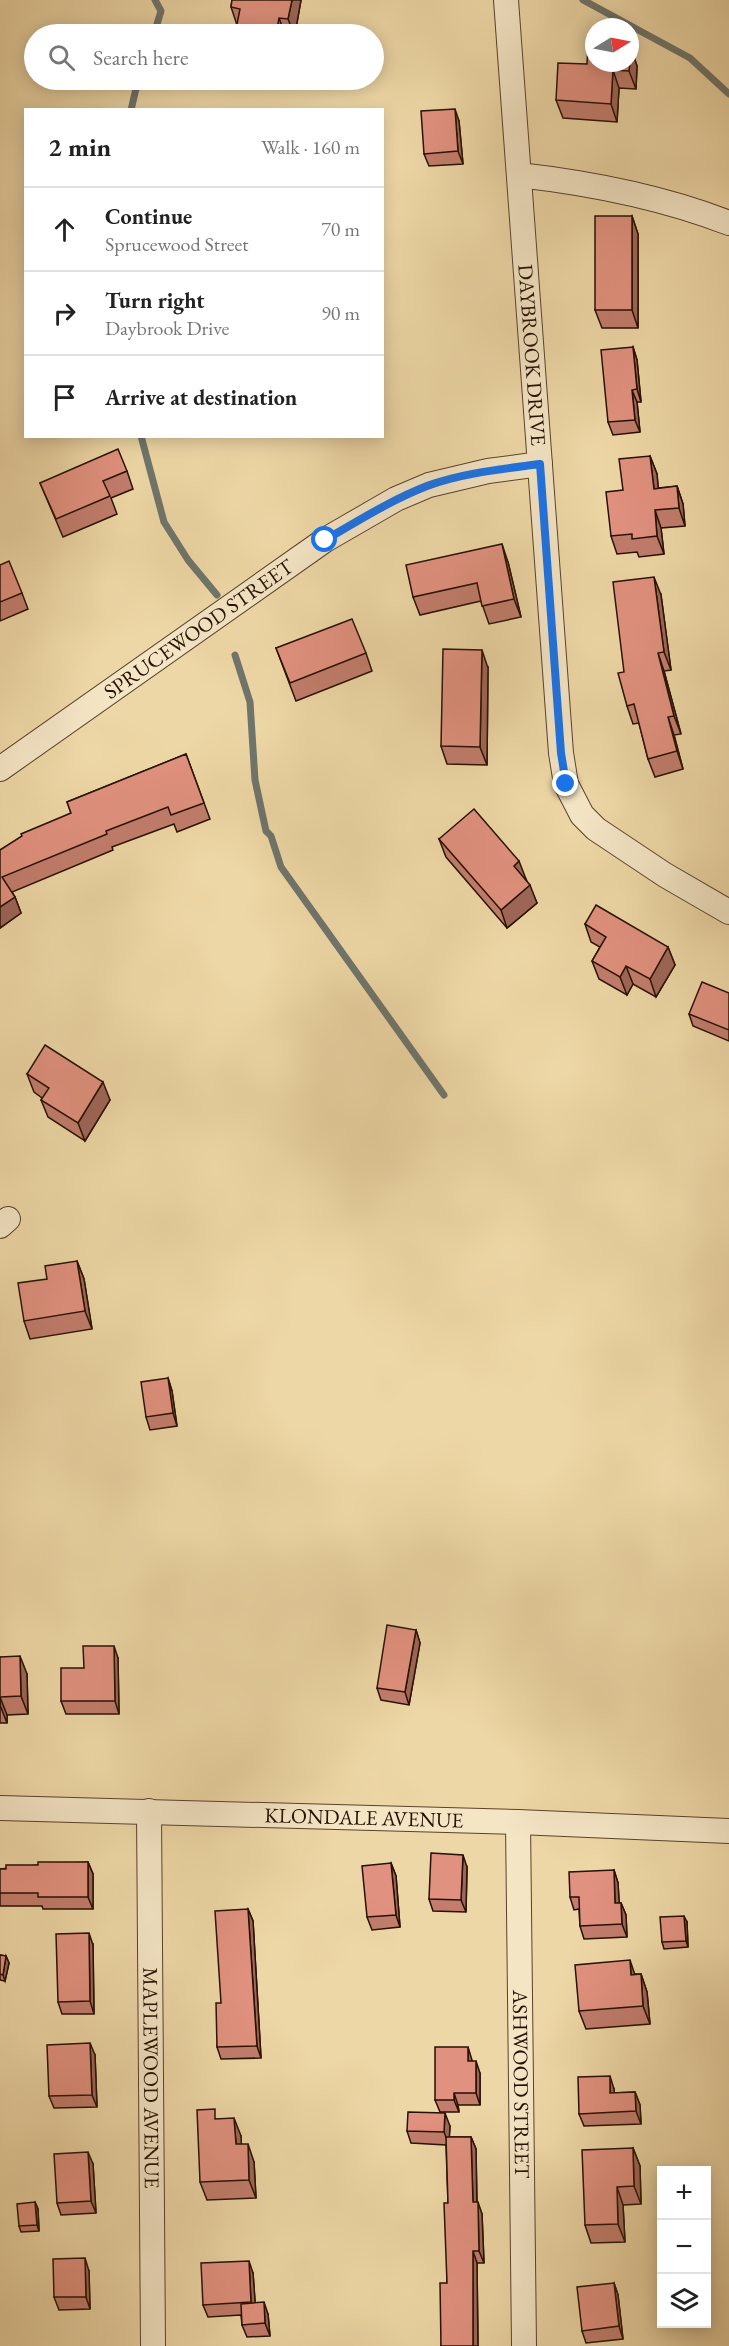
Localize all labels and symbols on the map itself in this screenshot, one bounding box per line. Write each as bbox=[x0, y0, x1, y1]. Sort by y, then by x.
north arrow bbox=[585, 18, 639, 72]
street label: DAYBROOK DRIVE bbox=[512, 263, 553, 447]
route start bbox=[311, 526, 337, 552]
street label: SPRUCEWOOD STREET bbox=[98, 552, 299, 705]
route end bbox=[552, 770, 578, 796]
street label: KLONDALE AVENUE bbox=[264, 1801, 464, 1834]
street label: MAPLEWOOD AVENUE bbox=[137, 1967, 166, 2189]
street label: ASHWOOD STREET bbox=[507, 1989, 536, 2179]

